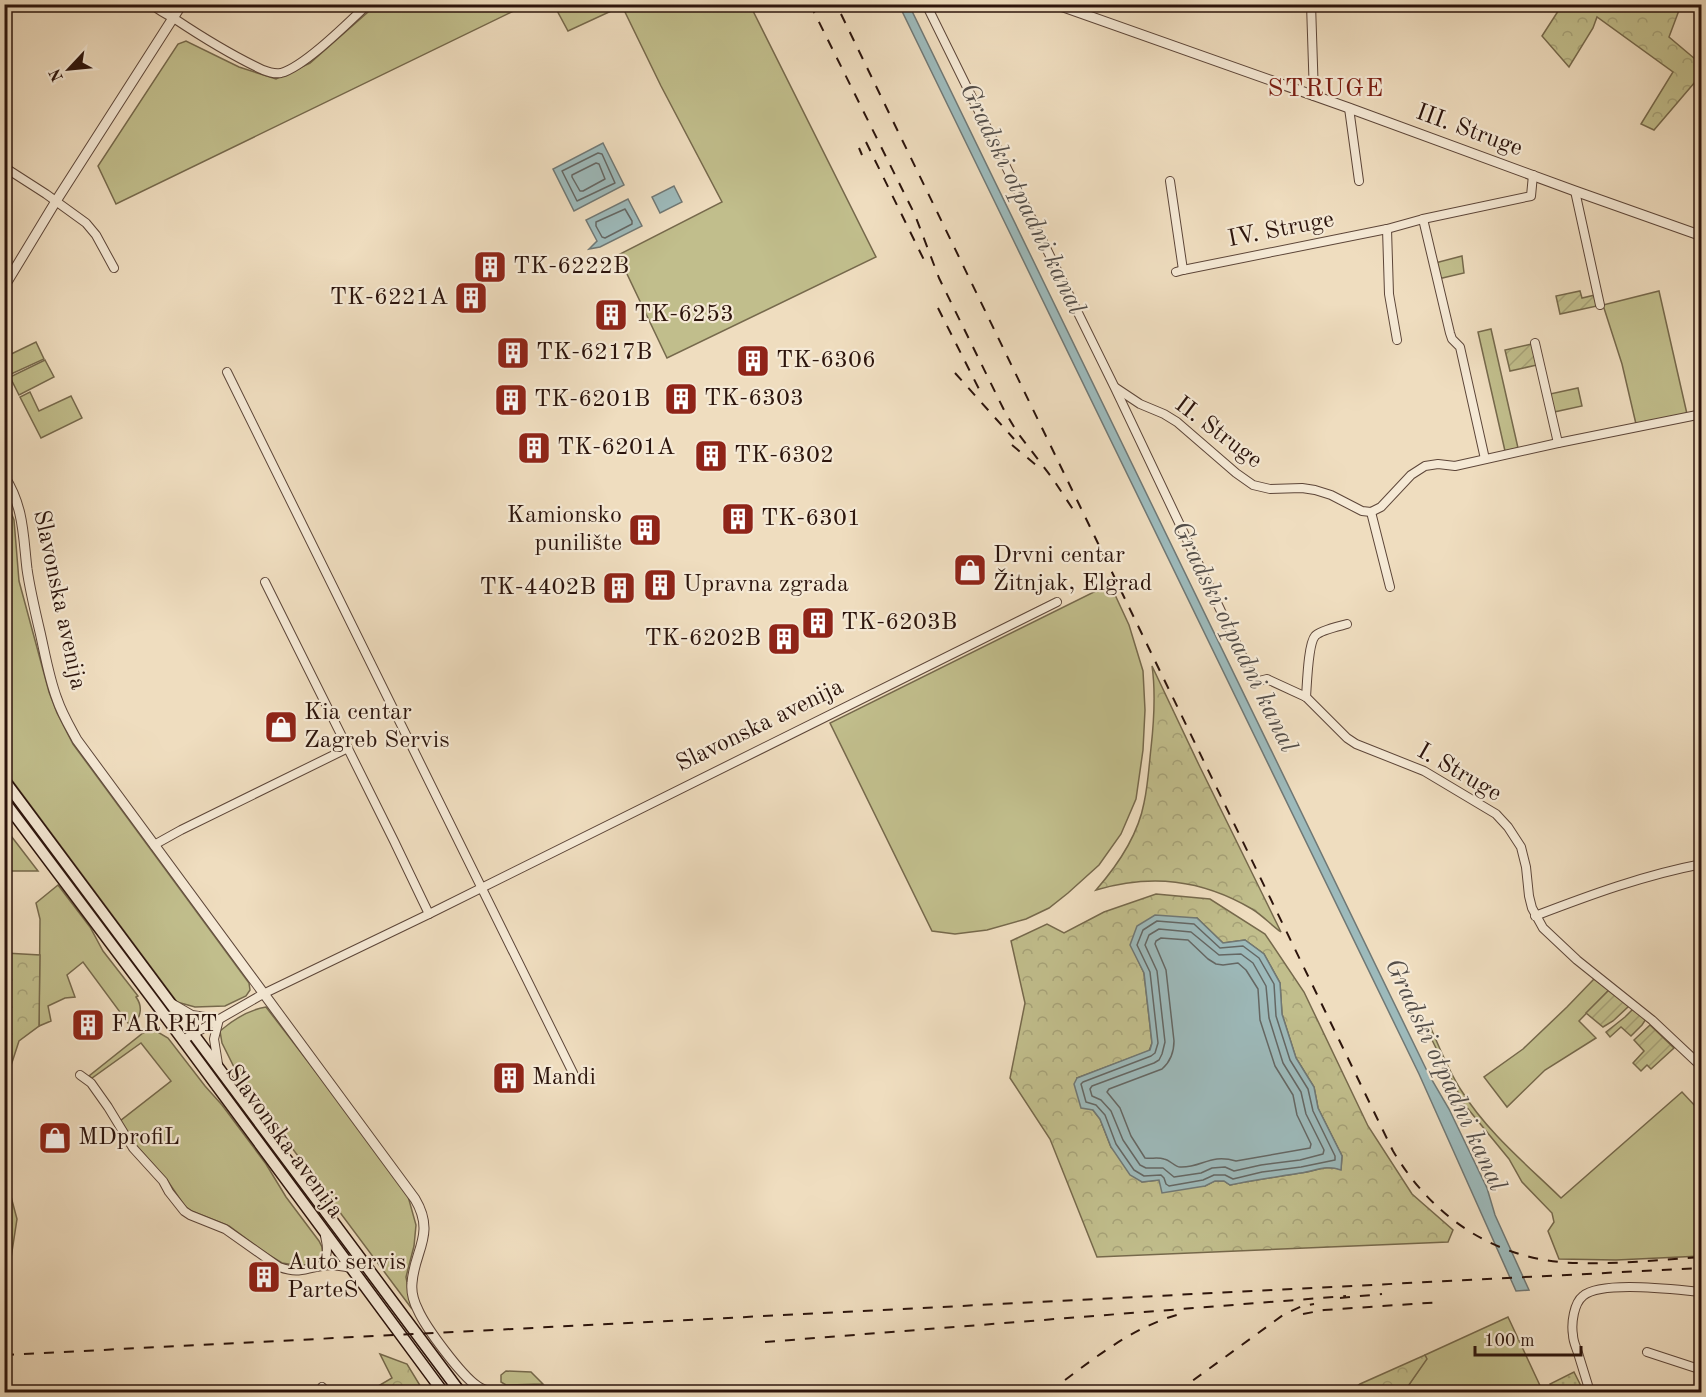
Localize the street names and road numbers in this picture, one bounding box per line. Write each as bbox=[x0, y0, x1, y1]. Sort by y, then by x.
street label: III. Struge bbox=[1412, 101, 1526, 161]
street label: IV. Struge bbox=[1226, 208, 1336, 252]
street label: II. Struge bbox=[1170, 393, 1266, 473]
street label: Slavonska avenija bbox=[28, 508, 90, 692]
street label: Slavonska avenija bbox=[672, 675, 848, 777]
street label: I. Struge bbox=[1413, 739, 1505, 807]
street label: Slavonska avenija bbox=[221, 1061, 348, 1223]

